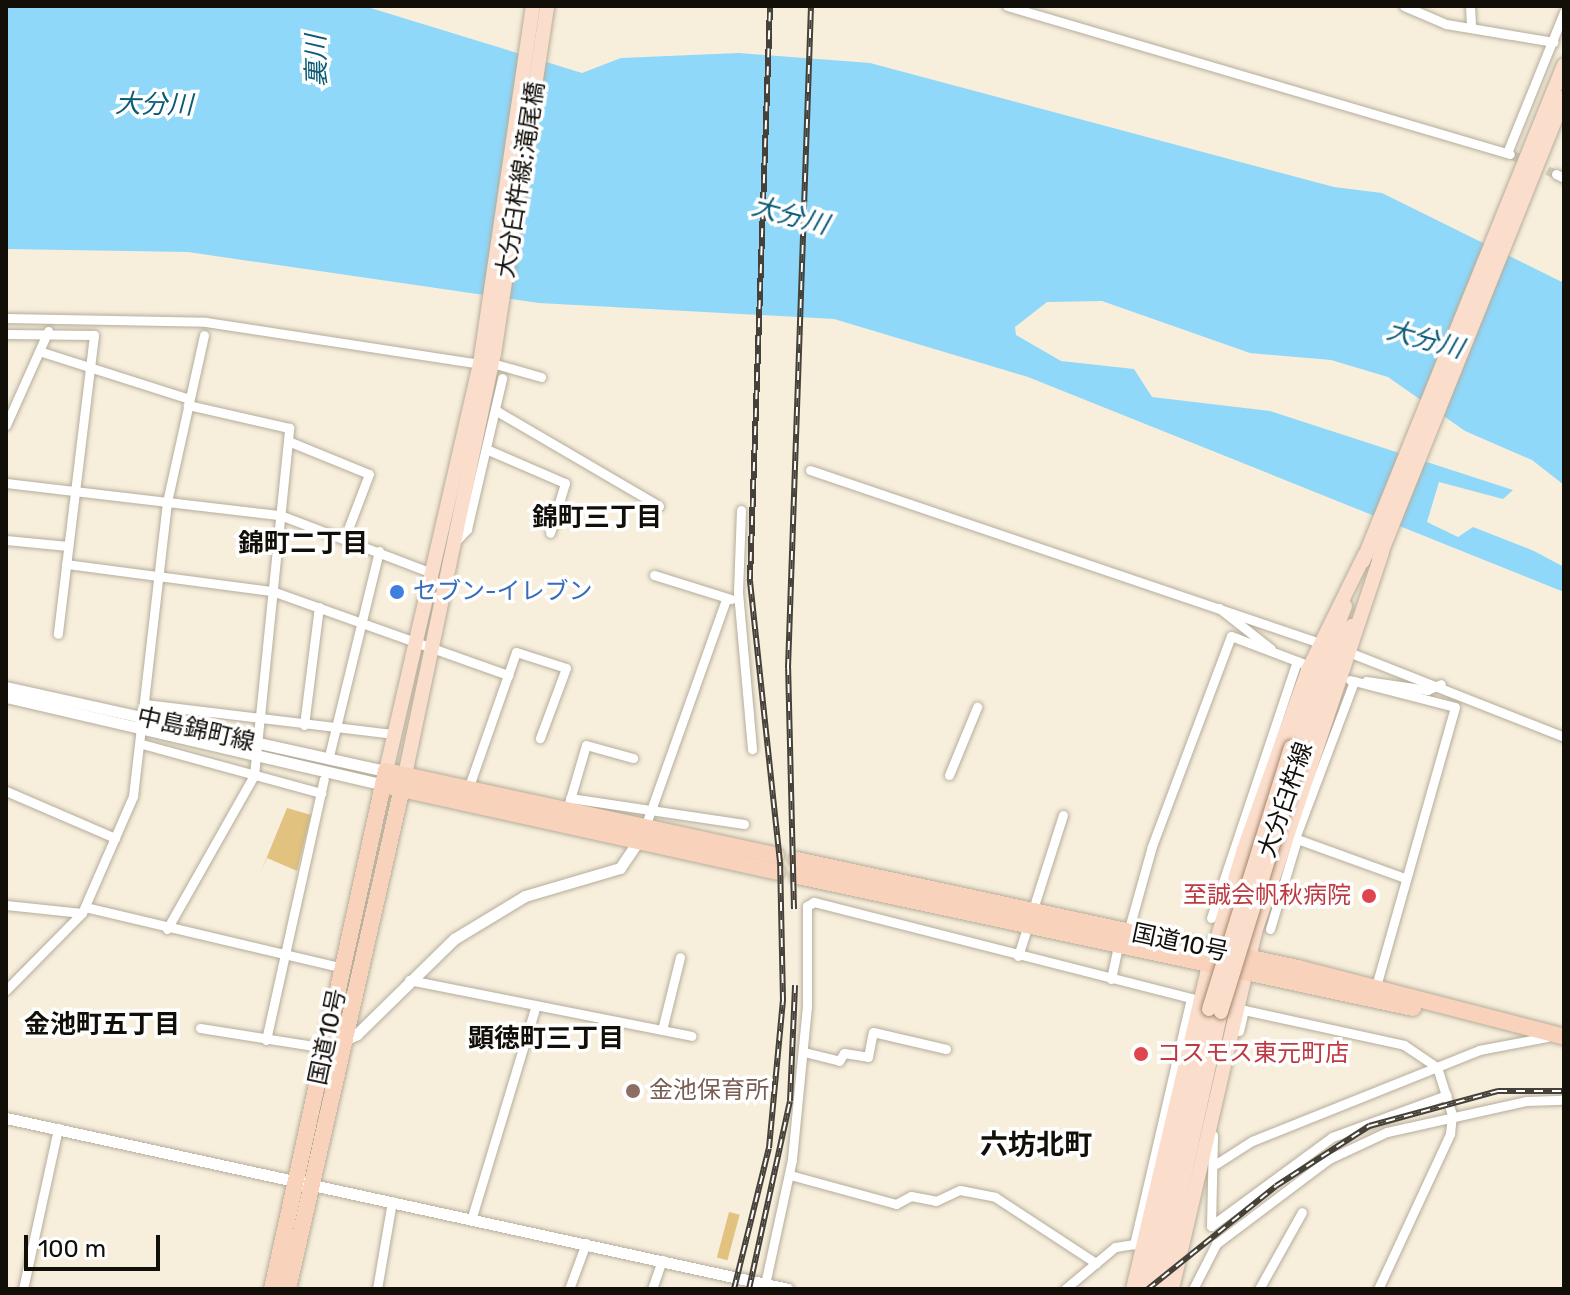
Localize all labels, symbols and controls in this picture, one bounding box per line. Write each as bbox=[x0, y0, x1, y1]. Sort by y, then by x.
water label: 裏川 bbox=[301, 35, 333, 87]
street label: 大分臼杵線;滝尾橋 bbox=[491, 80, 551, 280]
water label: 大分川 bbox=[115, 89, 193, 121]
water label: 大分川 bbox=[748, 191, 832, 241]
water label: 大分川 bbox=[1383, 315, 1467, 365]
district label: 錦町三丁目 bbox=[532, 502, 662, 534]
district label: 錦町二丁目 bbox=[238, 528, 368, 560]
place label: セブン-イレブン bbox=[413, 578, 593, 606]
marker: セブン-イレブン bbox=[388, 583, 406, 601]
street label: 中島錦町線 bbox=[134, 702, 258, 758]
street label: 大分臼杵線 bbox=[1253, 739, 1319, 861]
place label: 至誠会帆秋病院 bbox=[1183, 882, 1351, 910]
marker: 至誠会帆秋病院 bbox=[1358, 885, 1380, 907]
street label: 国道10号 bbox=[1129, 919, 1231, 967]
street label: 国道10号 bbox=[304, 986, 352, 1088]
district label: 金池町五丁目 bbox=[24, 1009, 180, 1041]
district label: 顕徳町三丁目 bbox=[468, 1023, 624, 1055]
place label: コスモス東元町店 bbox=[1157, 1040, 1349, 1068]
marker: コスモス東元町店 bbox=[1132, 1045, 1150, 1063]
place label: 金池保育所 bbox=[649, 1077, 769, 1105]
marker: 金池保育所 bbox=[624, 1082, 642, 1100]
district label: 六坊北町 bbox=[980, 1128, 1092, 1162]
scale bar bbox=[28, 1219, 164, 1269]
text: 100 m bbox=[38, 1235, 106, 1263]

